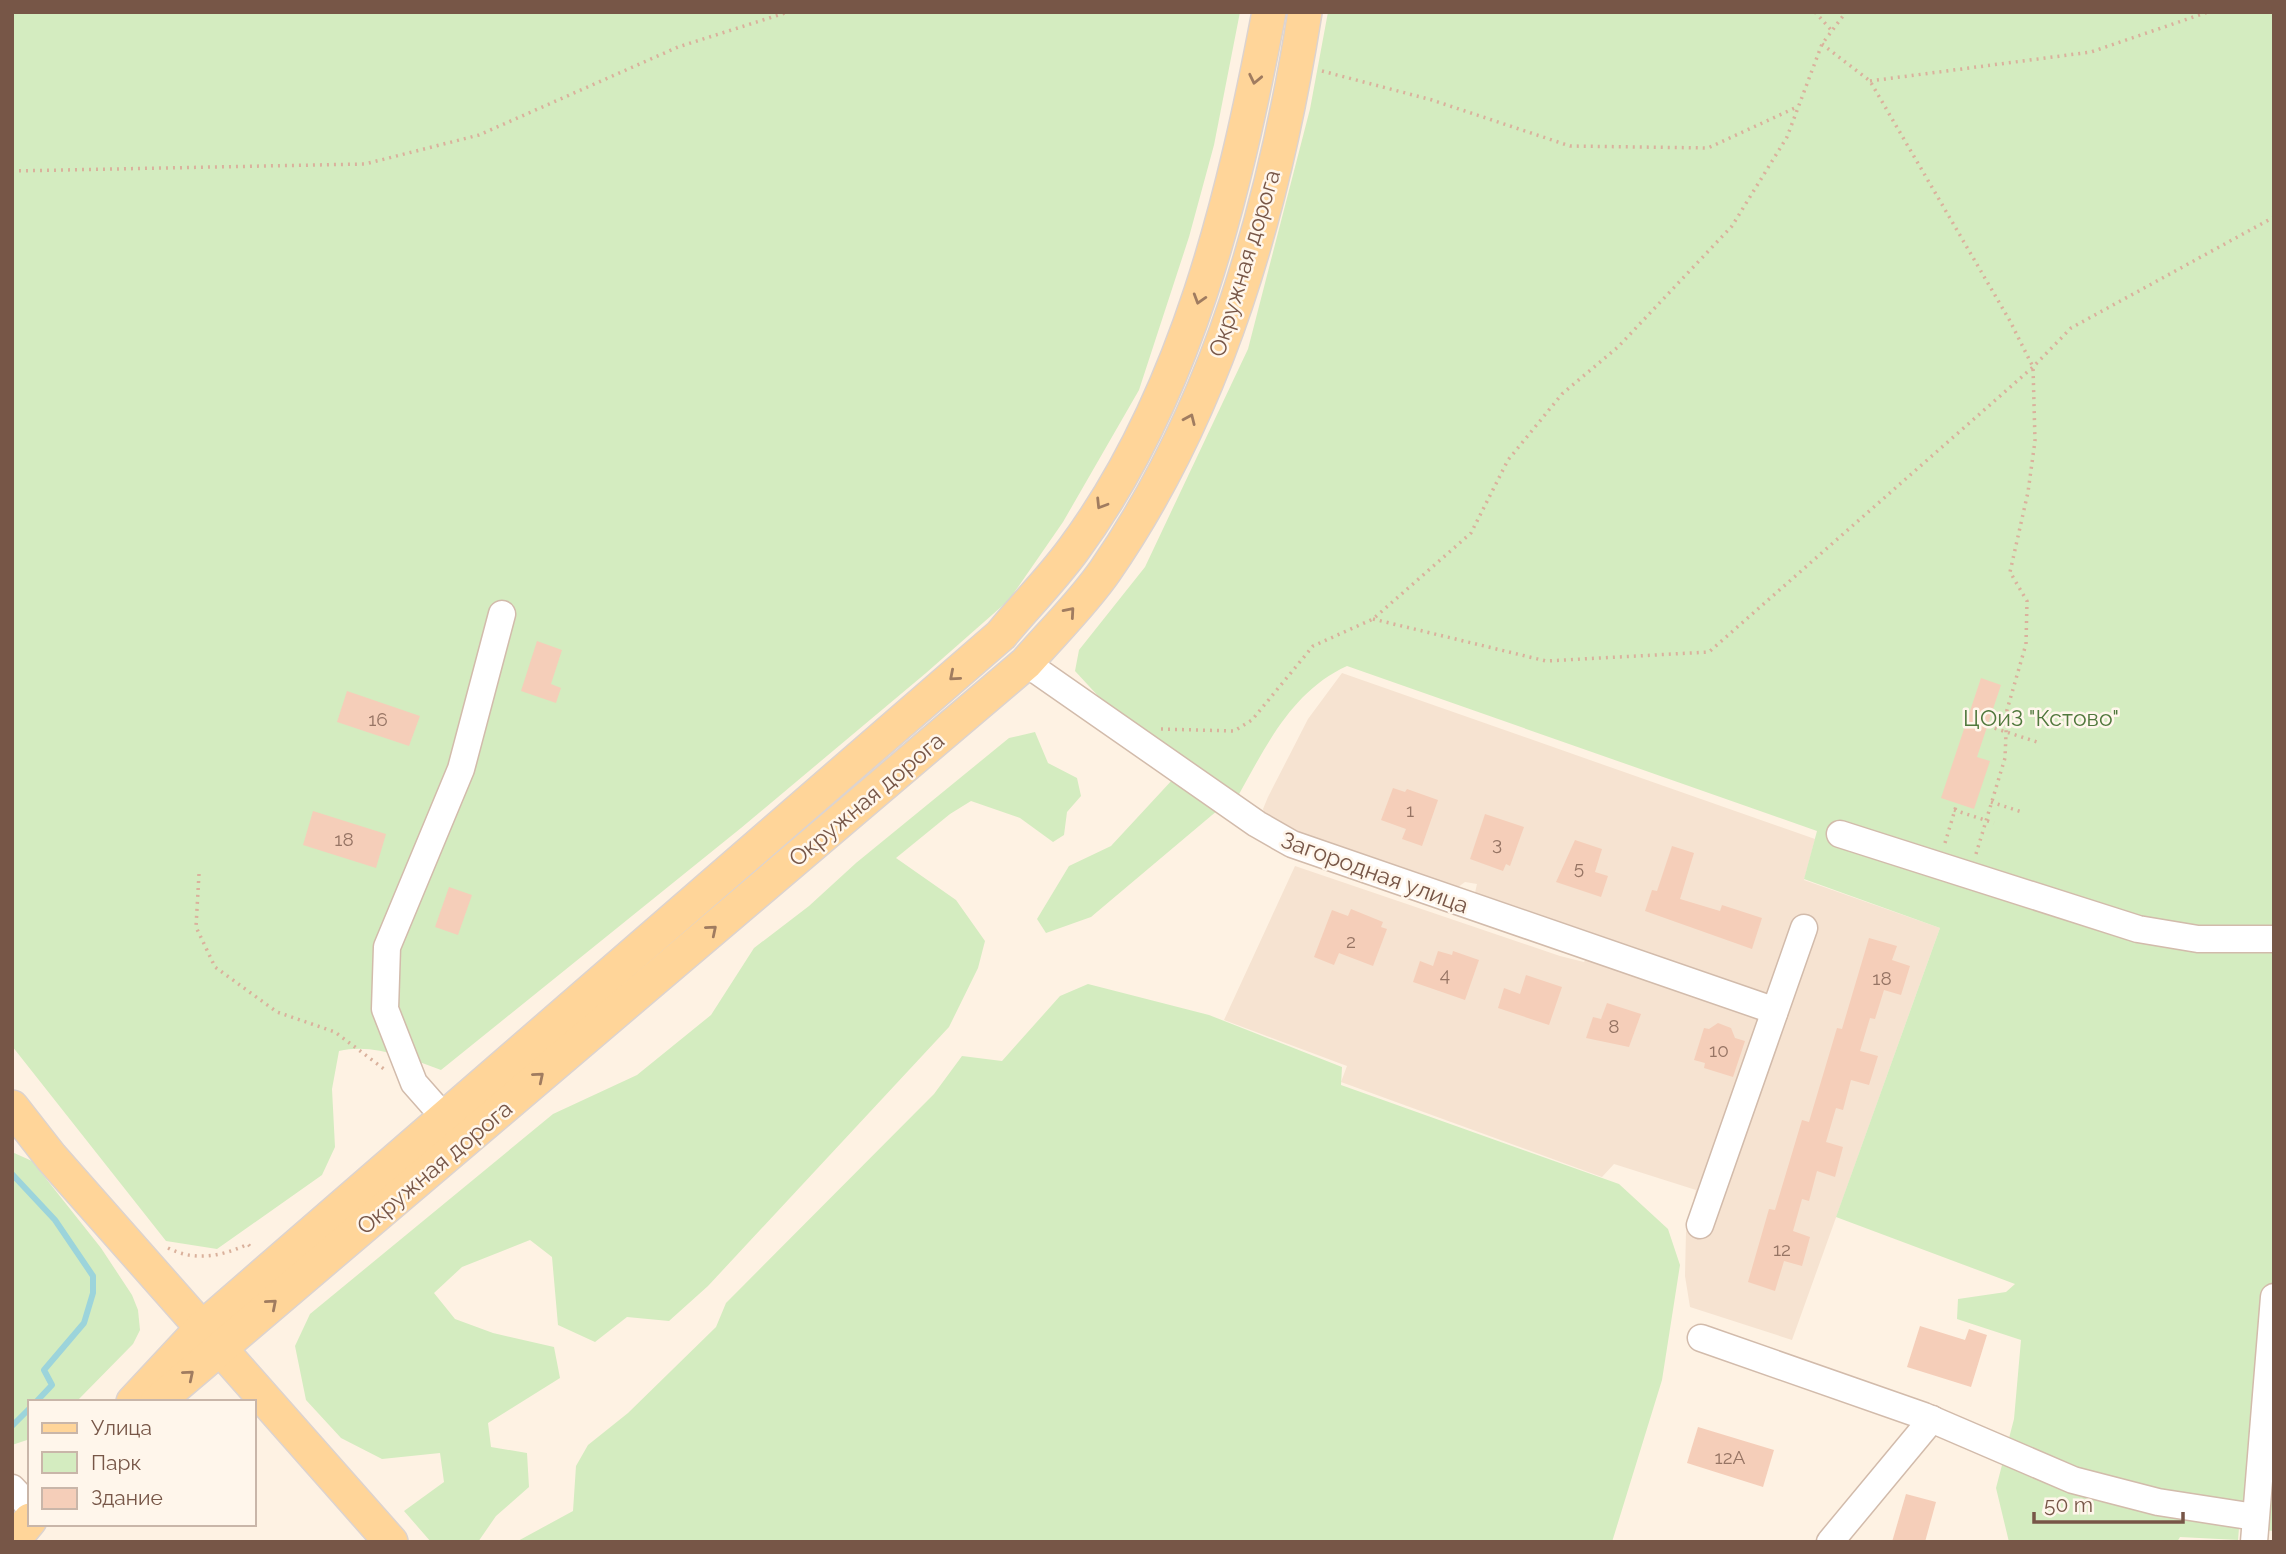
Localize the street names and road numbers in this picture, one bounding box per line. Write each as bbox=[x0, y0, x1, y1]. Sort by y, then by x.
street label: Окружная дорога bbox=[1203, 166, 1285, 360]
street label: Окружная дорога bbox=[783, 726, 949, 872]
street label: Загородная улица bbox=[1278, 826, 1472, 918]
street label: Окружная дорога bbox=[351, 1094, 517, 1240]

